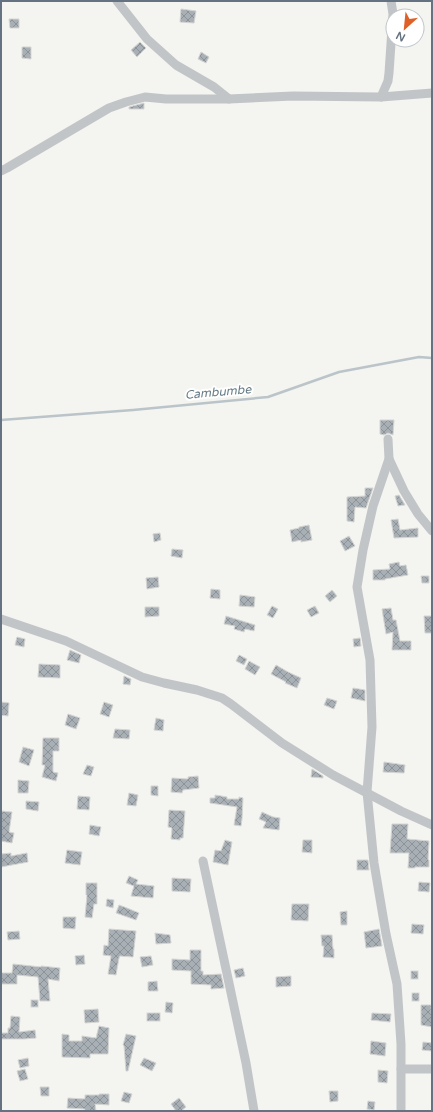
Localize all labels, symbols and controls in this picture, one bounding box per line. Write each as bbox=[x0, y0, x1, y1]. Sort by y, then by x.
north arrow bbox=[385, 8, 425, 48]
text: N bbox=[394, 29, 408, 44]
water label: Cambumbe bbox=[184, 382, 253, 402]

